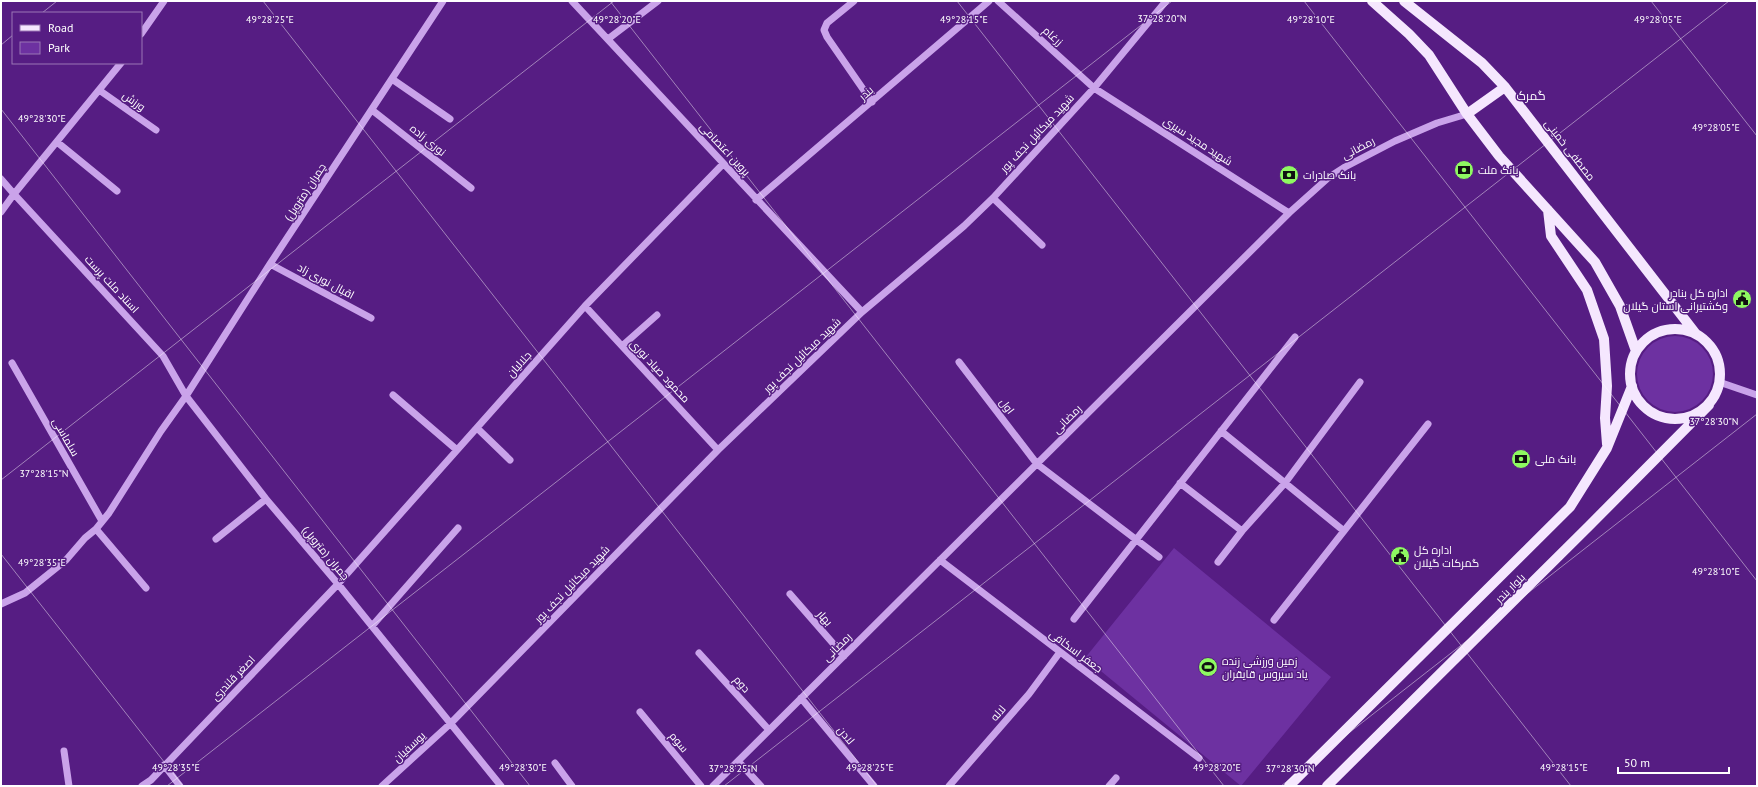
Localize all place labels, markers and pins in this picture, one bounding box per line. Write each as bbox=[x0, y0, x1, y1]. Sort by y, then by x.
bank icon: بانک ملت bbox=[1453, 159, 1475, 181]
place label: بانک ملت bbox=[1478, 163, 1519, 177]
bank icon: بانک صادرات bbox=[1278, 164, 1300, 186]
place label: بانک صادرات bbox=[1303, 168, 1356, 182]
place label: اداره کل بنادر وکشتیرانی استان گیلان bbox=[1623, 286, 1728, 313]
public building icon: اداره کل بنادر وکشتیرانی استان گیلان bbox=[1731, 288, 1753, 310]
bank icon: بانک ملی bbox=[1510, 448, 1532, 470]
place label: بانک ملی bbox=[1535, 452, 1576, 466]
place label: اداره کل گمرکات گیلان bbox=[1414, 543, 1479, 570]
public building icon: اداره کل گمرکات گیلان bbox=[1389, 545, 1411, 567]
place label: زمین ورزشی زنده یاد سیروس قایقران bbox=[1222, 654, 1308, 681]
sports icon: زمین ورزشی زنده یاد سیروس قایقران bbox=[1197, 656, 1219, 678]

